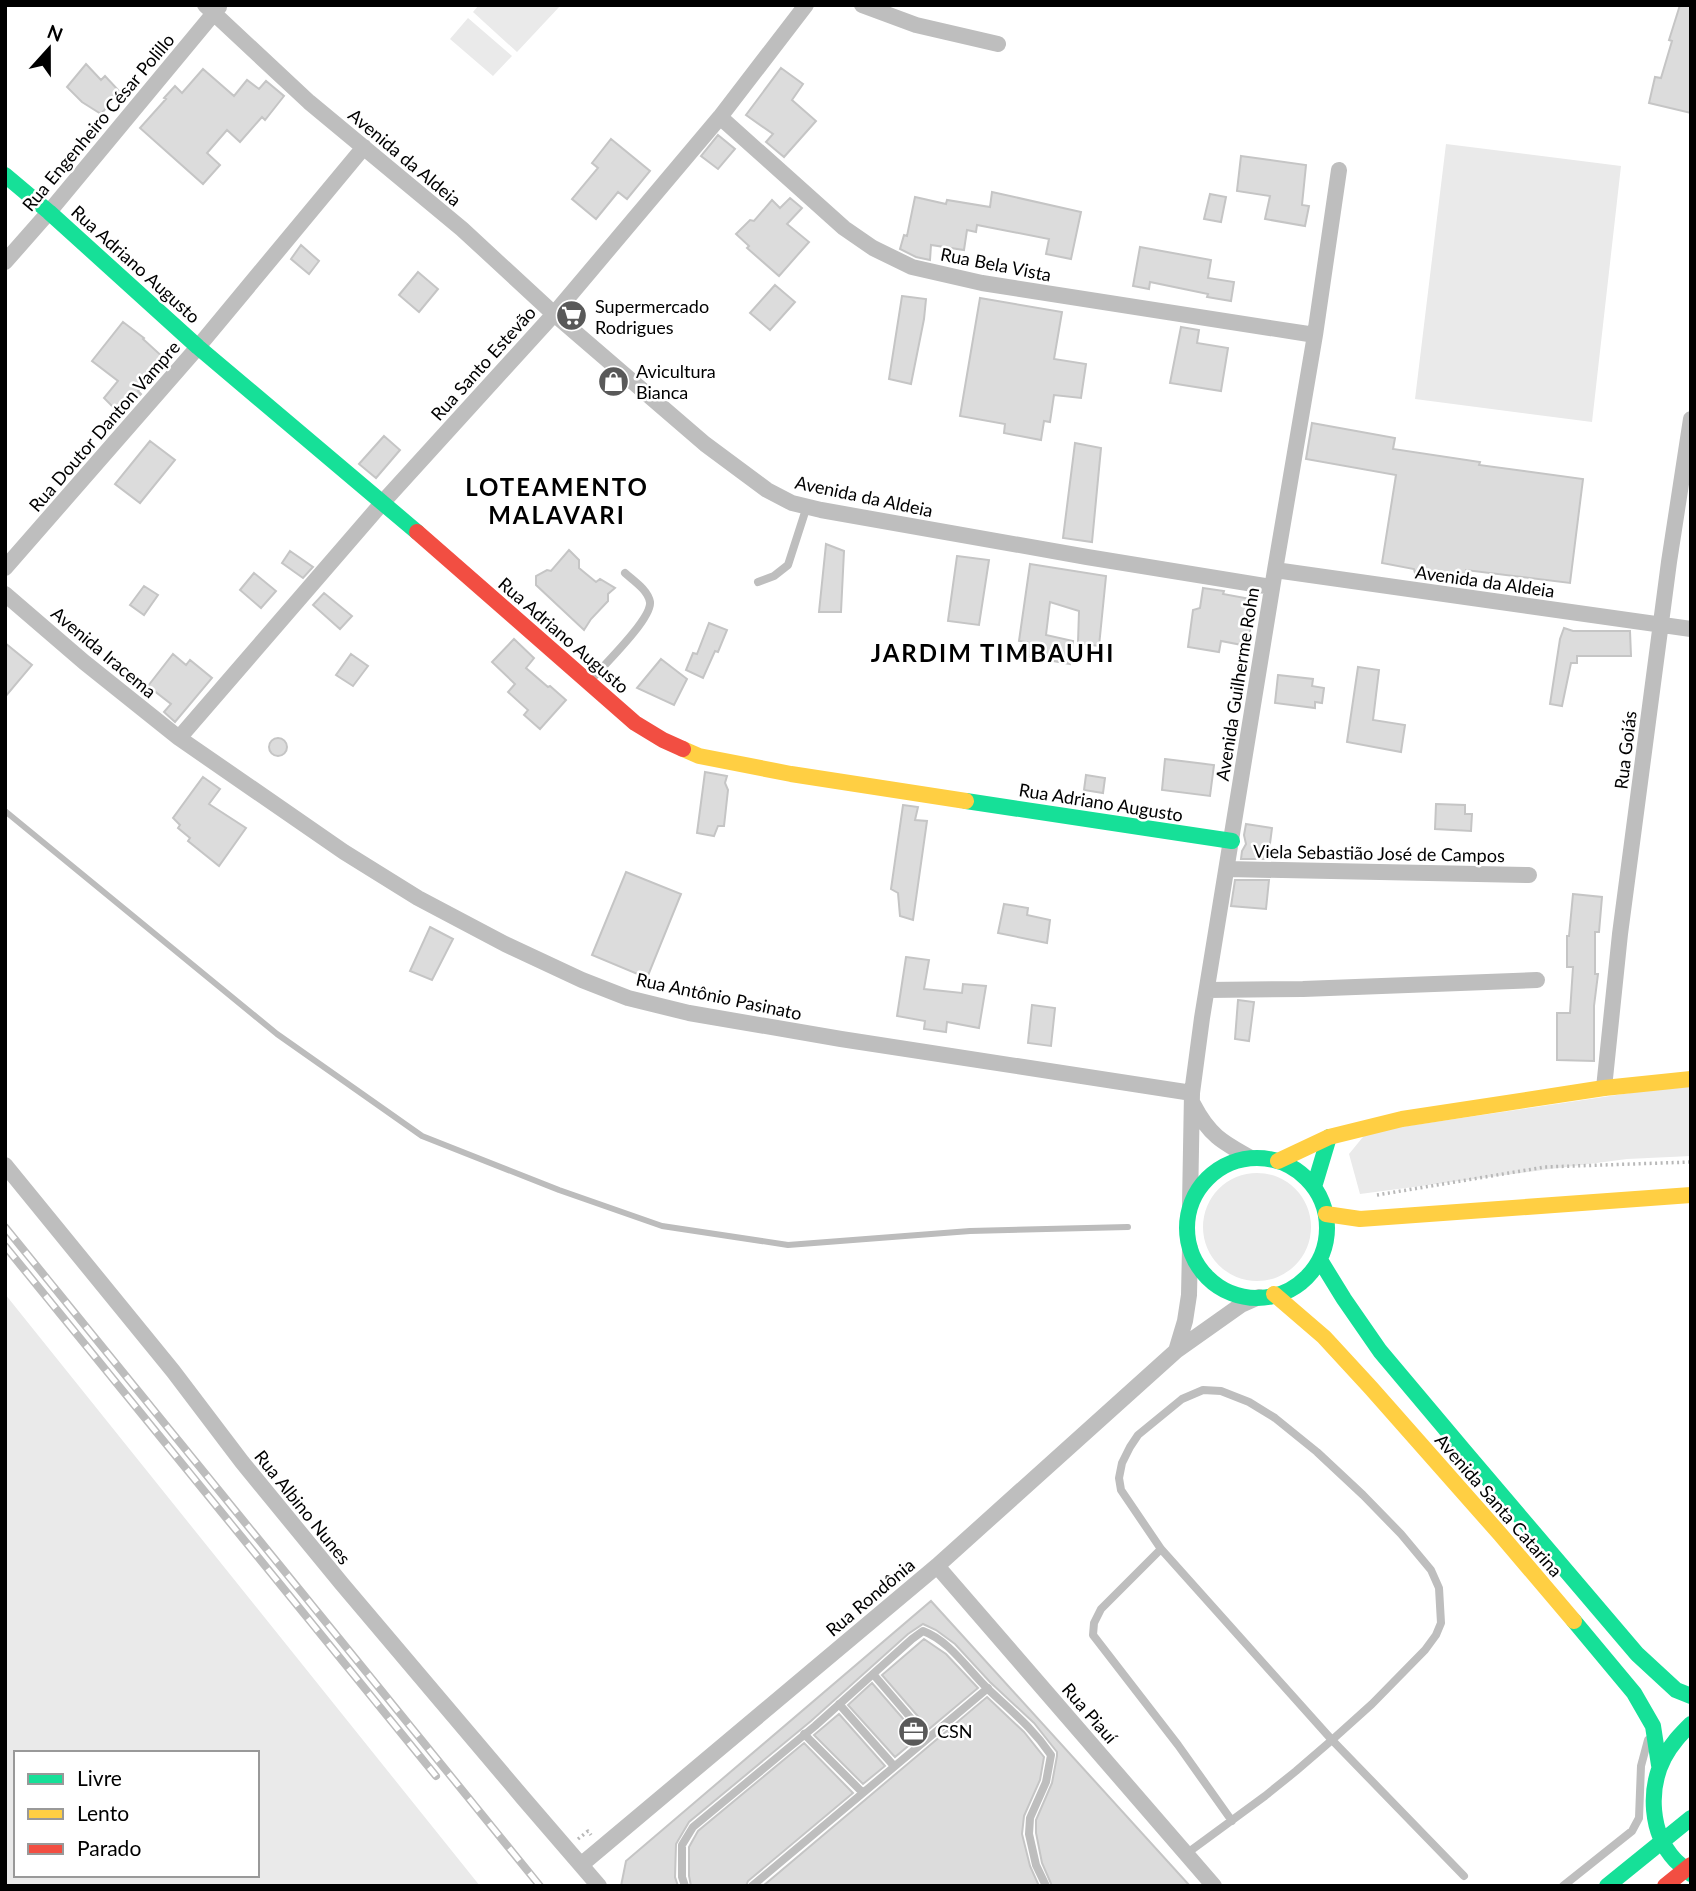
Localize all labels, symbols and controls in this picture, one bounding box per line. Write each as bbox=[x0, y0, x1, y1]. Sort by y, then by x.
north arrow bbox=[14, 14, 84, 84]
text: N bbox=[44, 19, 66, 46]
street label: Rua Engenheiro César Polillo bbox=[17, 29, 179, 215]
street label: Avenida da Aldeia bbox=[344, 103, 466, 211]
street label: Rua Adriano Augusto bbox=[67, 200, 205, 328]
street label: Rua Bela Vista bbox=[939, 242, 1053, 286]
place label: Supermercado Rodrigues bbox=[595, 295, 709, 338]
supermarket icon: Supermercado Rodrigues bbox=[555, 299, 589, 333]
street label: Rua Santo Estevão bbox=[426, 301, 540, 425]
street label: Rua Doutor Danton Vampre bbox=[24, 336, 184, 516]
place label: Avicultura Bianca bbox=[636, 360, 716, 403]
shop icon: Avicultura Bianca bbox=[596, 364, 630, 398]
street label: Avenida da Aldeia bbox=[793, 471, 935, 521]
district label: LOTEAMENTO MALAVARI bbox=[465, 472, 649, 529]
street label: Avenida da Aldeia bbox=[1414, 560, 1556, 602]
street label: Rua Adriano Augusto bbox=[494, 572, 634, 698]
street label: Avenida Guilherme Rohn bbox=[1211, 586, 1263, 782]
street label: Avenida Iracema bbox=[47, 602, 161, 702]
district label: JARDIM TIMBAUHI bbox=[871, 638, 1115, 667]
street label: Rua Goiás bbox=[1609, 709, 1641, 790]
street label: Rua Adriano Augusto bbox=[1017, 778, 1185, 826]
street label: Viela Sebastião José de Campos bbox=[1253, 840, 1505, 866]
street label: Rua Antônio Pasinato bbox=[634, 968, 804, 1024]
street label: Avenida Santa Catarina bbox=[1431, 1429, 1567, 1581]
street label: Rua Albino Nunes bbox=[250, 1445, 356, 1569]
street label: Rua Rondônia bbox=[821, 1554, 919, 1640]
street label: Rua Piauí bbox=[1058, 1678, 1123, 1748]
office icon: CSN bbox=[897, 1714, 931, 1748]
place label: CSN bbox=[937, 1720, 973, 1742]
legend bbox=[14, 1751, 259, 1877]
text: Livre bbox=[77, 1765, 122, 1790]
text: Lento bbox=[77, 1800, 129, 1825]
text: Parado bbox=[77, 1835, 141, 1860]

